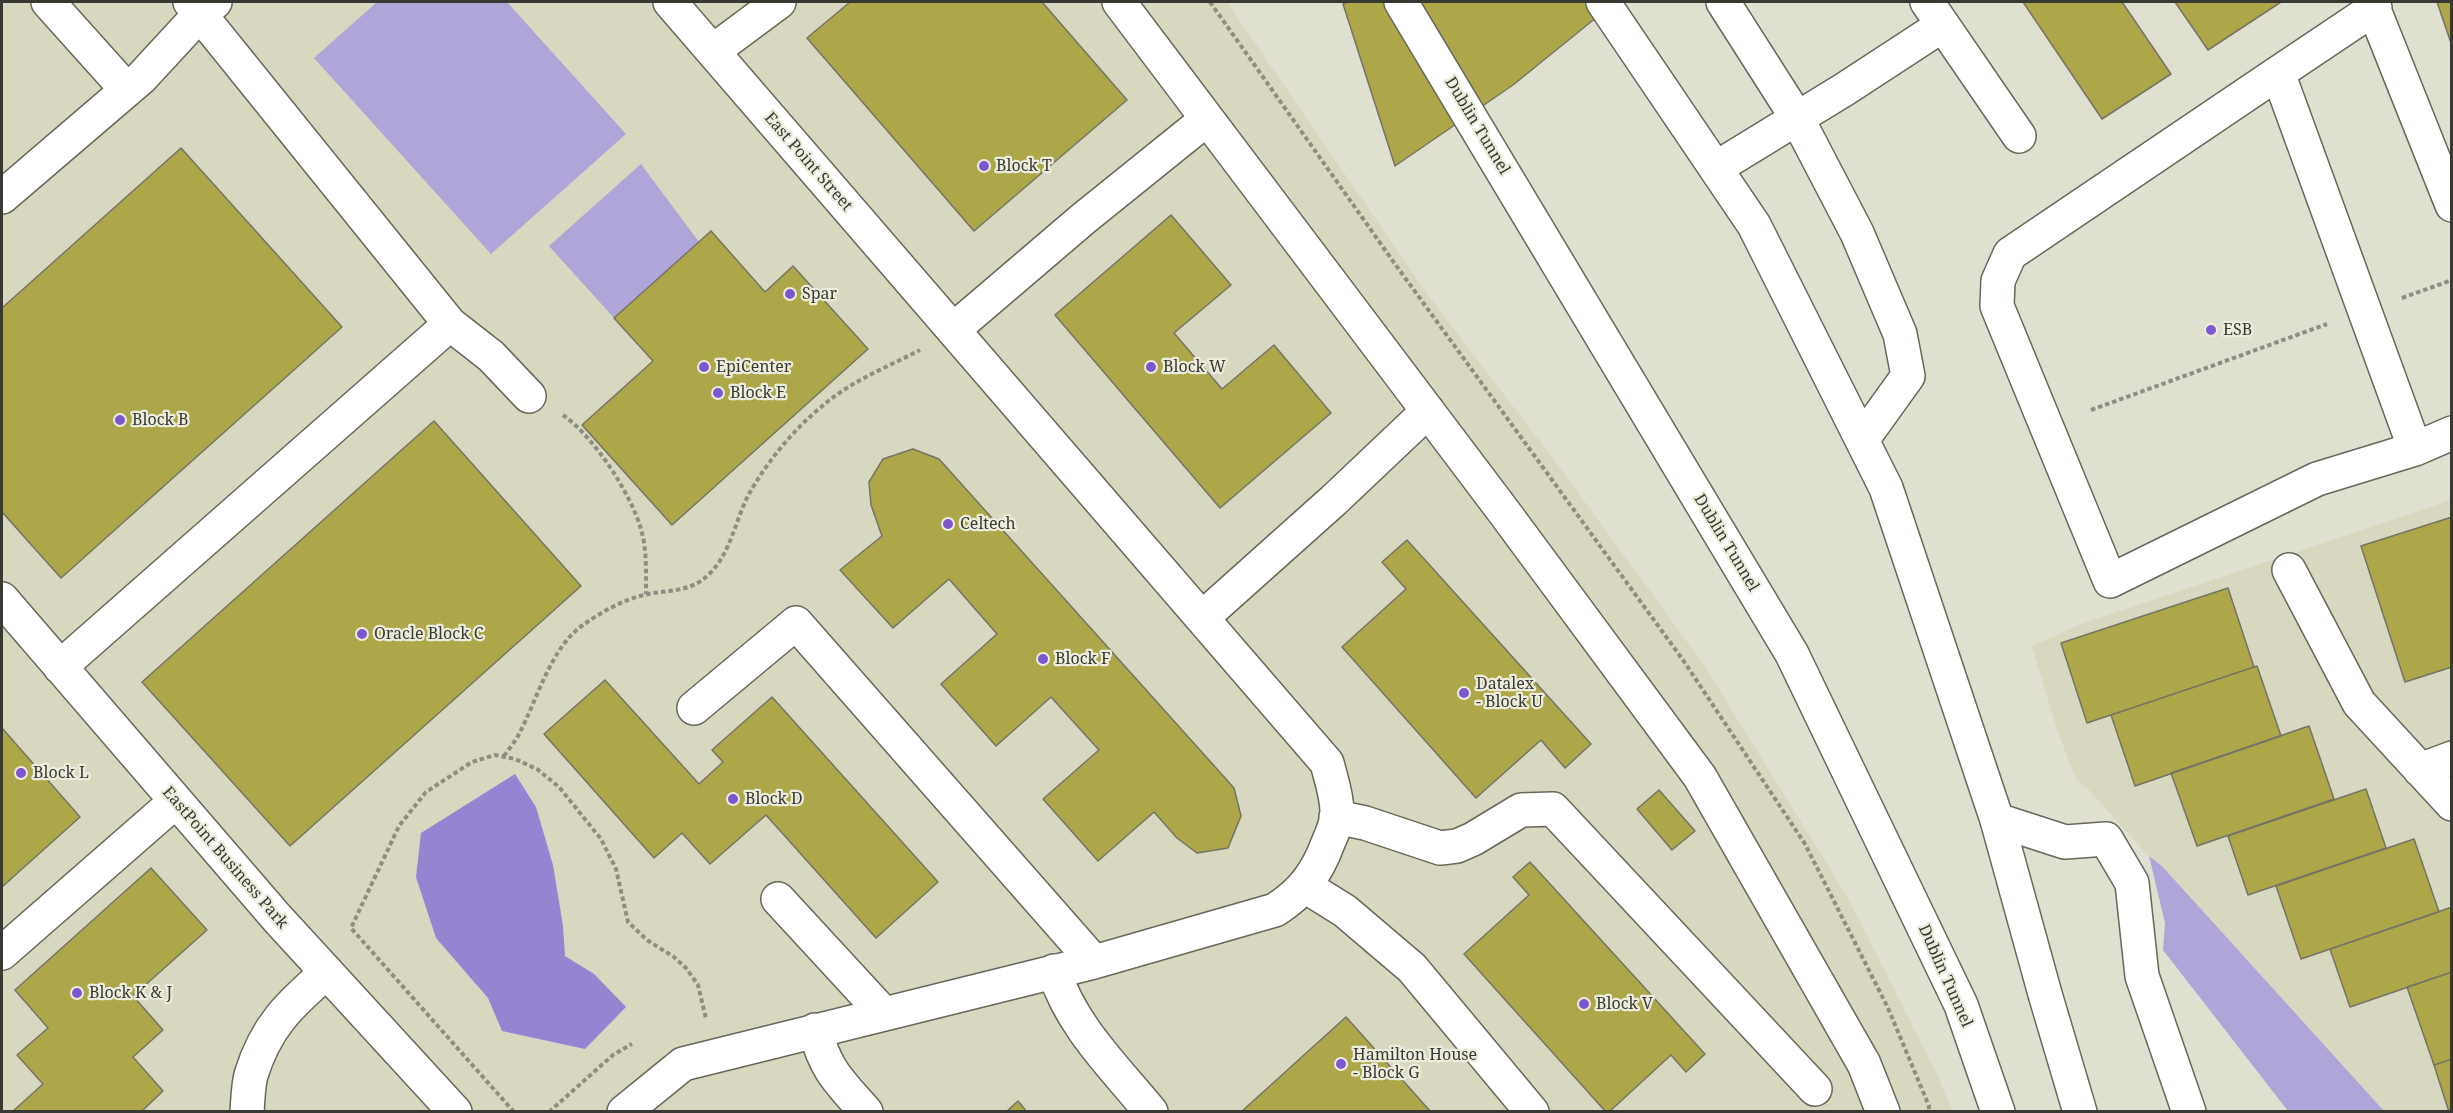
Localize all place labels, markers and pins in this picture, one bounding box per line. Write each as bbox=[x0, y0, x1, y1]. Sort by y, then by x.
place label: Block T bbox=[996, 156, 1052, 176]
marker: Block T bbox=[977, 159, 991, 173]
place label: Spar bbox=[802, 284, 837, 304]
marker: Spar bbox=[783, 287, 797, 301]
place label: ESB bbox=[2223, 320, 2252, 340]
marker: ESB bbox=[2204, 323, 2218, 337]
place label: EpiCenter bbox=[716, 357, 791, 377]
place label: Block W bbox=[1163, 357, 1226, 377]
marker: EpiCenter bbox=[697, 360, 711, 374]
marker: Block W bbox=[1144, 360, 1158, 374]
place label: Block E bbox=[730, 383, 786, 403]
marker: Block E bbox=[711, 386, 725, 400]
place label: Block B bbox=[132, 410, 189, 430]
marker: Block B bbox=[113, 413, 127, 427]
place label: Celtech bbox=[960, 514, 1016, 534]
marker: Celtech bbox=[941, 517, 955, 531]
place label: Oracle Block C bbox=[374, 624, 484, 644]
marker: Oracle Block C bbox=[355, 627, 369, 641]
place label: Block F bbox=[1055, 649, 1110, 669]
marker: Block F bbox=[1036, 652, 1050, 666]
place label: Datalex - Block U bbox=[1476, 674, 1543, 712]
marker: Datalex - Block U bbox=[1457, 686, 1471, 700]
place label: Block L bbox=[33, 763, 89, 783]
marker: Block L bbox=[14, 766, 28, 780]
place label: Block D bbox=[745, 789, 803, 809]
marker: Block D bbox=[726, 792, 740, 806]
place label: Block K & J bbox=[89, 983, 172, 1003]
marker: Block K & J bbox=[70, 986, 84, 1000]
place label: Block V bbox=[1596, 994, 1653, 1014]
marker: Block V bbox=[1577, 997, 1591, 1011]
place label: Hamilton House - Block G bbox=[1353, 1045, 1477, 1083]
marker: Hamilton House - Block G bbox=[1334, 1057, 1348, 1071]

